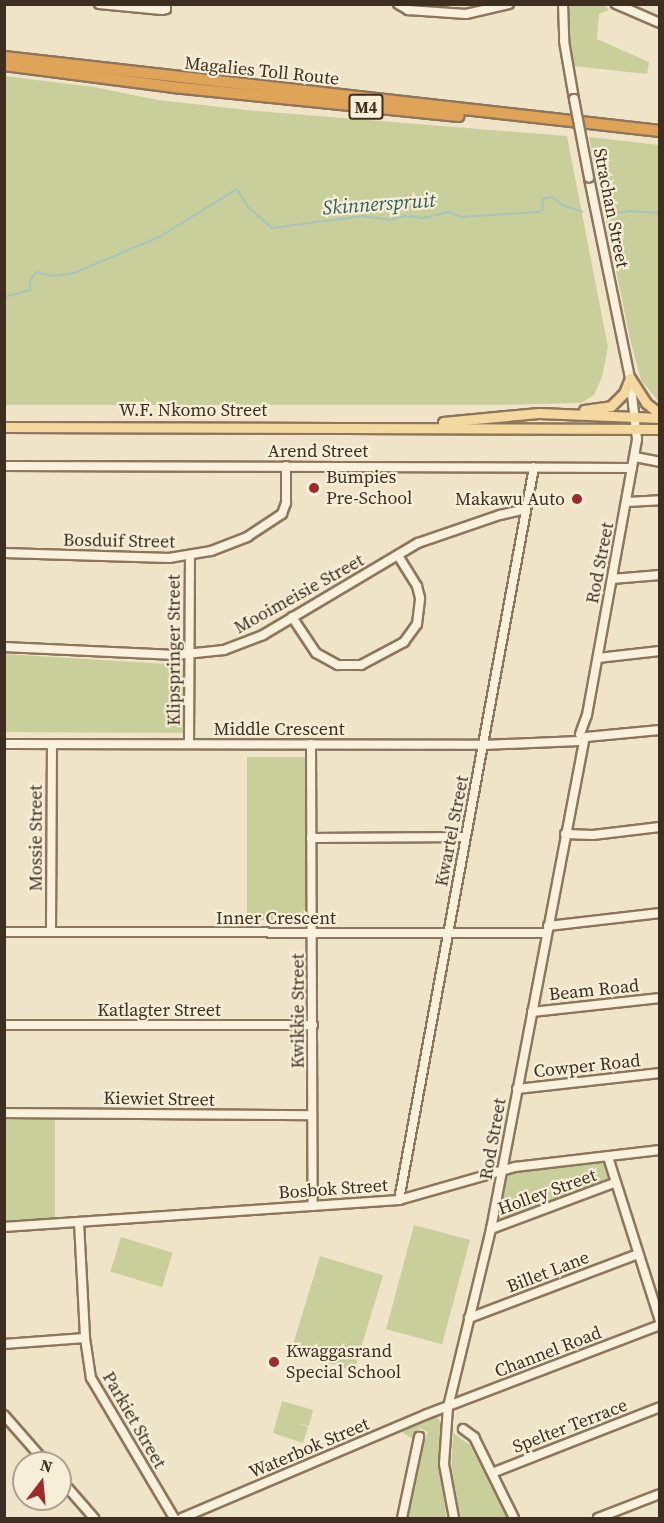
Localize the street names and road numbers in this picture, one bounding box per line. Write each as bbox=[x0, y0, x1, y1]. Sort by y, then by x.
street label: Magalies Toll Route bbox=[183, 52, 341, 90]
road number: M4 bbox=[348, 94, 384, 120]
street label: Strachan Street bbox=[589, 146, 633, 270]
street label: W.F. Nkomo Street bbox=[119, 399, 267, 421]
street label: Arend Street bbox=[268, 440, 368, 462]
street label: Rod Street bbox=[582, 521, 618, 605]
street label: Bosduif Street bbox=[63, 529, 175, 553]
street label: Mooimeisie Street bbox=[230, 549, 368, 639]
street label: Klipspringer Street bbox=[163, 574, 185, 726]
street label: Middle Crescent bbox=[213, 718, 345, 740]
street label: Kwartel Street bbox=[431, 774, 473, 888]
street label: Mossie Street bbox=[25, 785, 47, 891]
street label: Inner Crescent bbox=[216, 907, 336, 929]
street label: Kwikkie Street bbox=[287, 953, 309, 1069]
street label: Beam Road bbox=[548, 975, 640, 1005]
street label: Katlagter Street bbox=[97, 999, 221, 1021]
street label: Cowper Road bbox=[533, 1050, 641, 1082]
street label: Kiewiet Street bbox=[103, 1087, 215, 1111]
street label: Rod Street bbox=[475, 1097, 511, 1181]
street label: Holley Street bbox=[495, 1164, 599, 1220]
street label: Bosbok Street bbox=[278, 1174, 388, 1204]
street label: Billet Lane bbox=[504, 1246, 592, 1298]
street label: Channel Road bbox=[492, 1322, 604, 1382]
street label: Parkiet Street bbox=[98, 1368, 170, 1472]
street label: Spelter Terrace bbox=[509, 1394, 631, 1458]
street label: Waterbok Street bbox=[246, 1413, 372, 1483]

